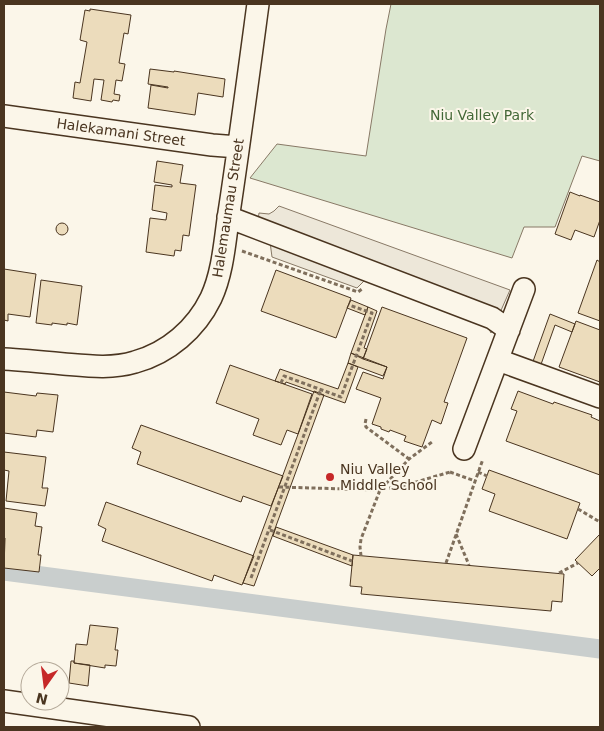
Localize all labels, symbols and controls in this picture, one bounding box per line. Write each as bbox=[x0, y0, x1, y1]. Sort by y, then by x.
park label: Niu Valley Park bbox=[430, 107, 535, 123]
street label: Halekamani Street bbox=[56, 115, 187, 149]
street label: Halemaumau Street bbox=[209, 137, 247, 279]
place label: Niu Valley Middle School bbox=[340, 461, 437, 493]
marker: Niu Valley Middle School bbox=[324, 471, 336, 483]
north arrow bbox=[20, 661, 70, 711]
text: N bbox=[34, 689, 49, 708]

